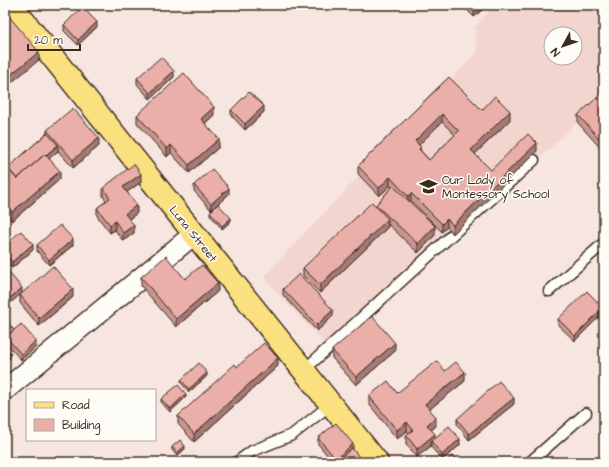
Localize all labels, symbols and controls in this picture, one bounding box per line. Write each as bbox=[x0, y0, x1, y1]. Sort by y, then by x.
scale bar bbox=[28, 26, 80, 52]
north arrow bbox=[543, 26, 583, 66]
text: 20 m bbox=[34, 32, 63, 49]
text: N bbox=[548, 45, 564, 60]
place label: Our Lady of Montessory School bbox=[442, 172, 550, 204]
school or university icon: Our Lady of Montessory School bbox=[419, 177, 439, 197]
street label: Luna Street bbox=[165, 202, 221, 266]
legend bbox=[26, 389, 156, 441]
text: Road bbox=[62, 397, 90, 414]
text: Building bbox=[62, 417, 100, 435]

